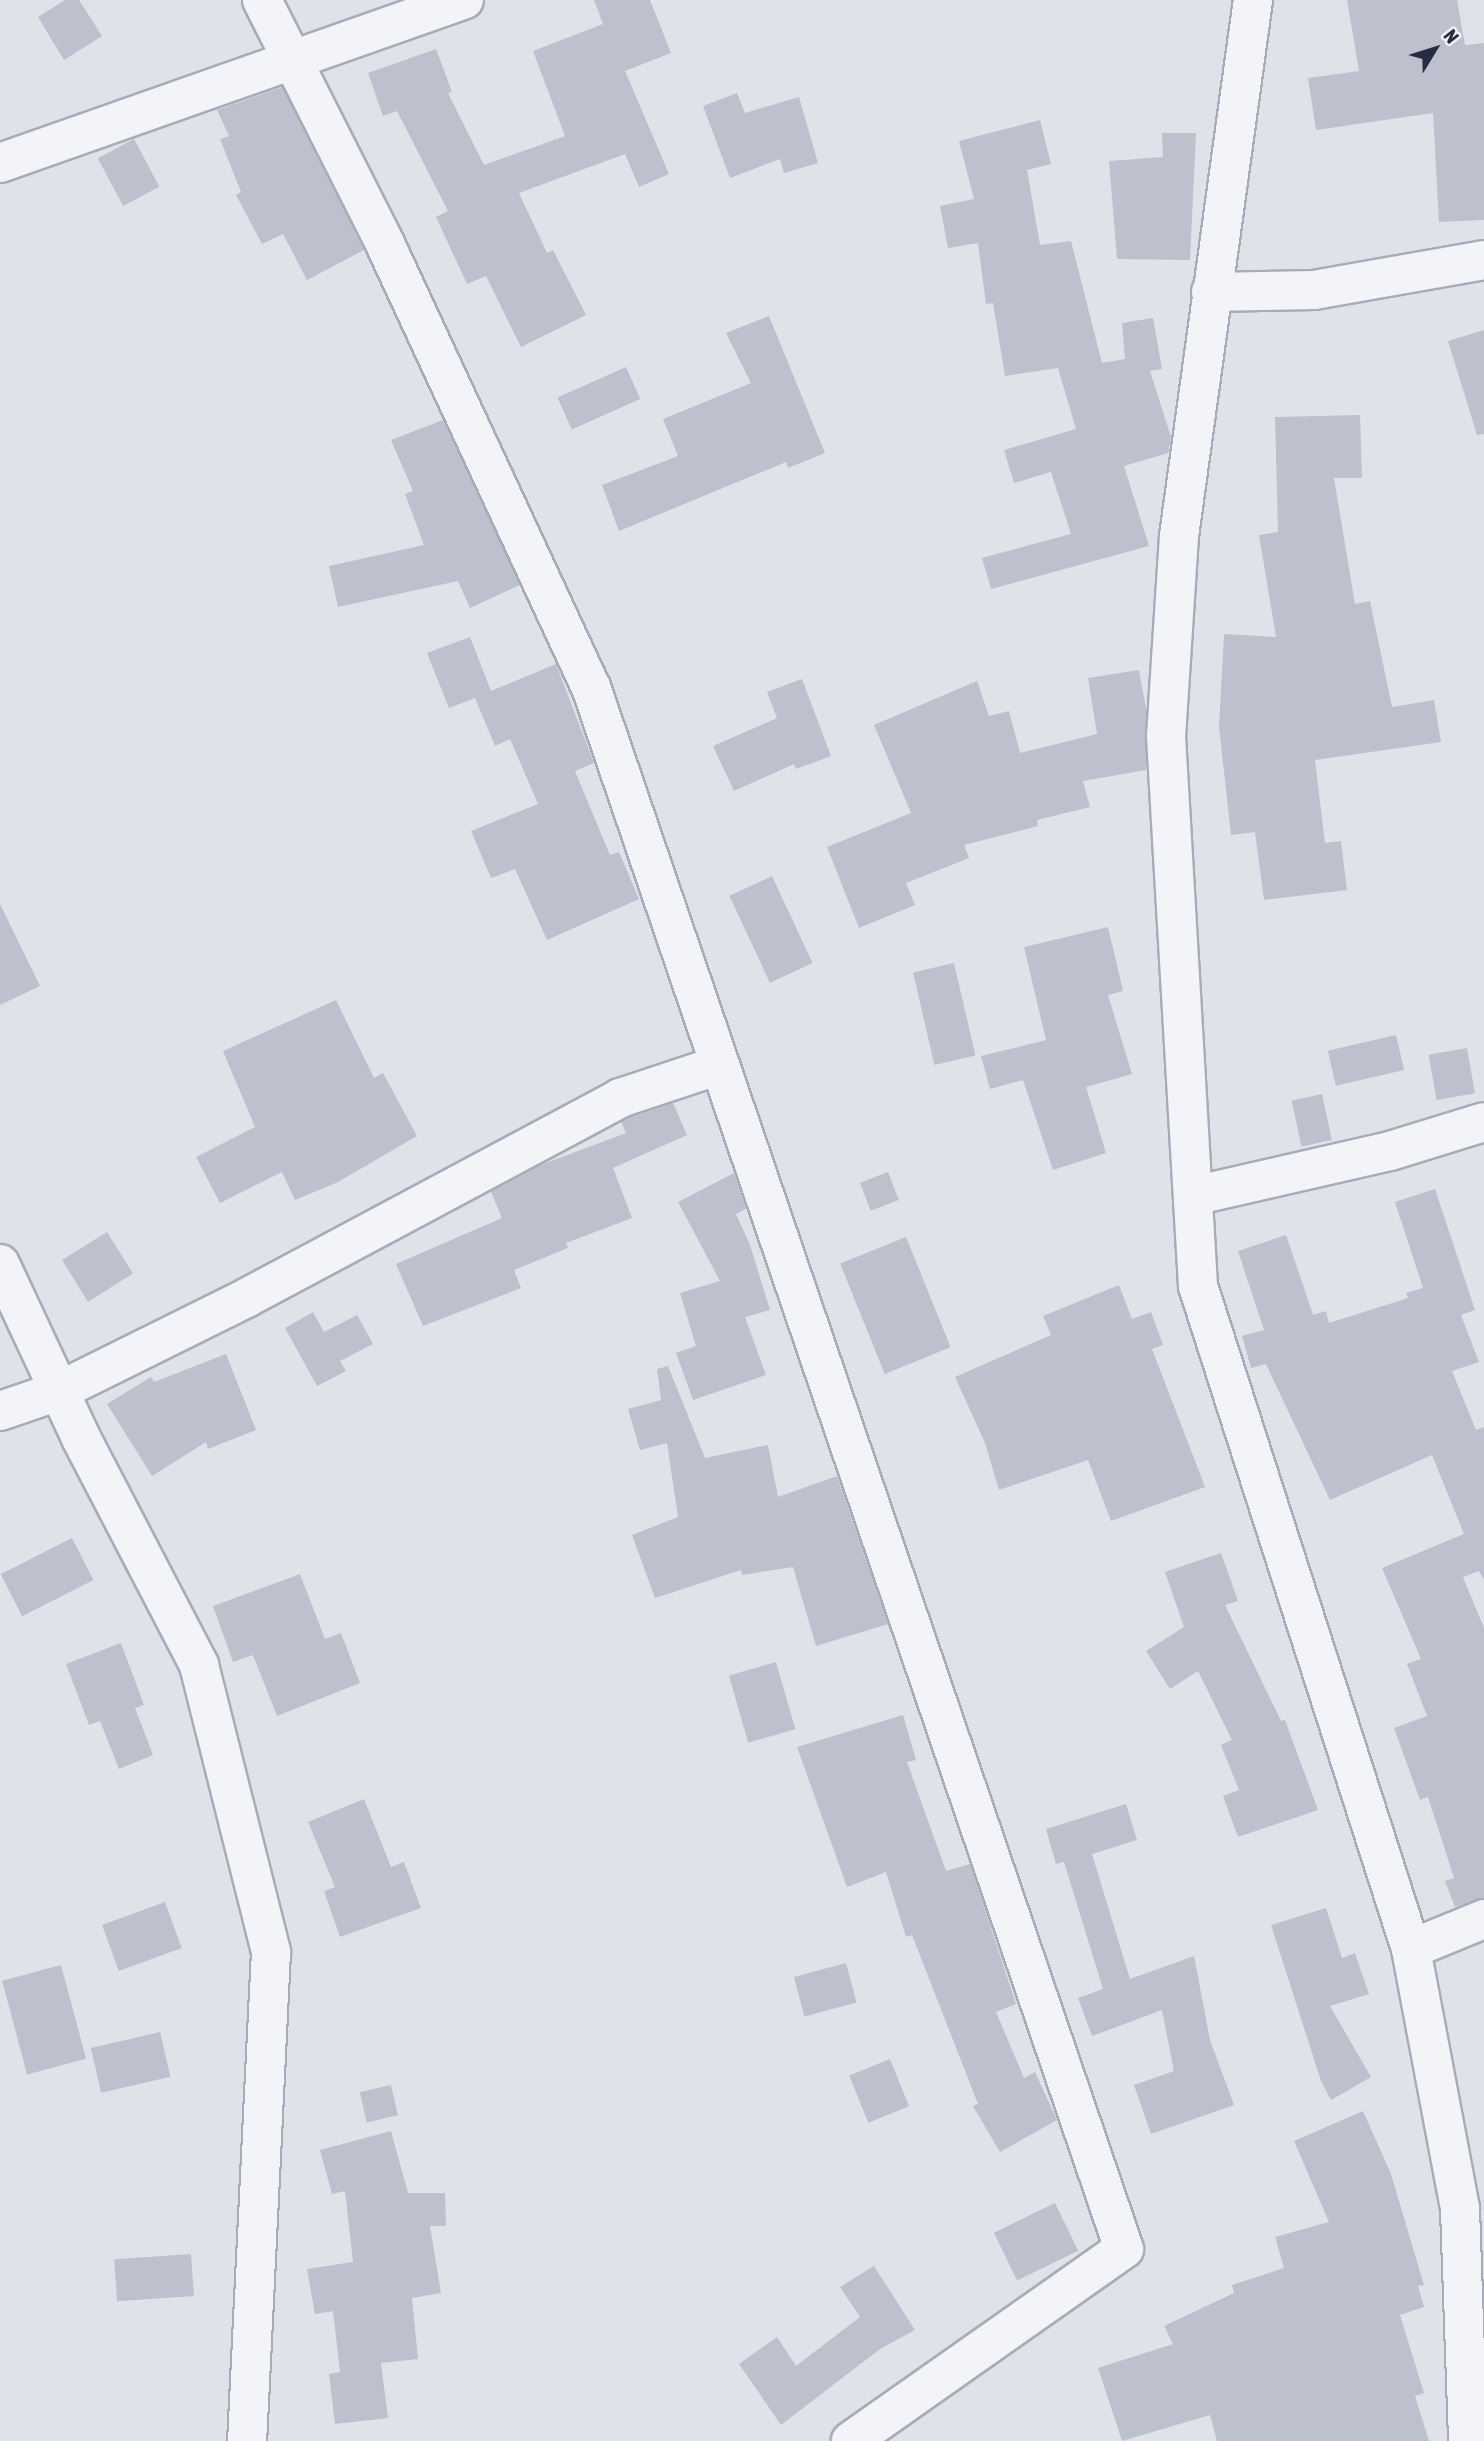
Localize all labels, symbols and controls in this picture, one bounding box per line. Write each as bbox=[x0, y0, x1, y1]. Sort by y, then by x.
north arrow bbox=[1400, 14, 1470, 84]
text: N bbox=[1439, 25, 1464, 47]

